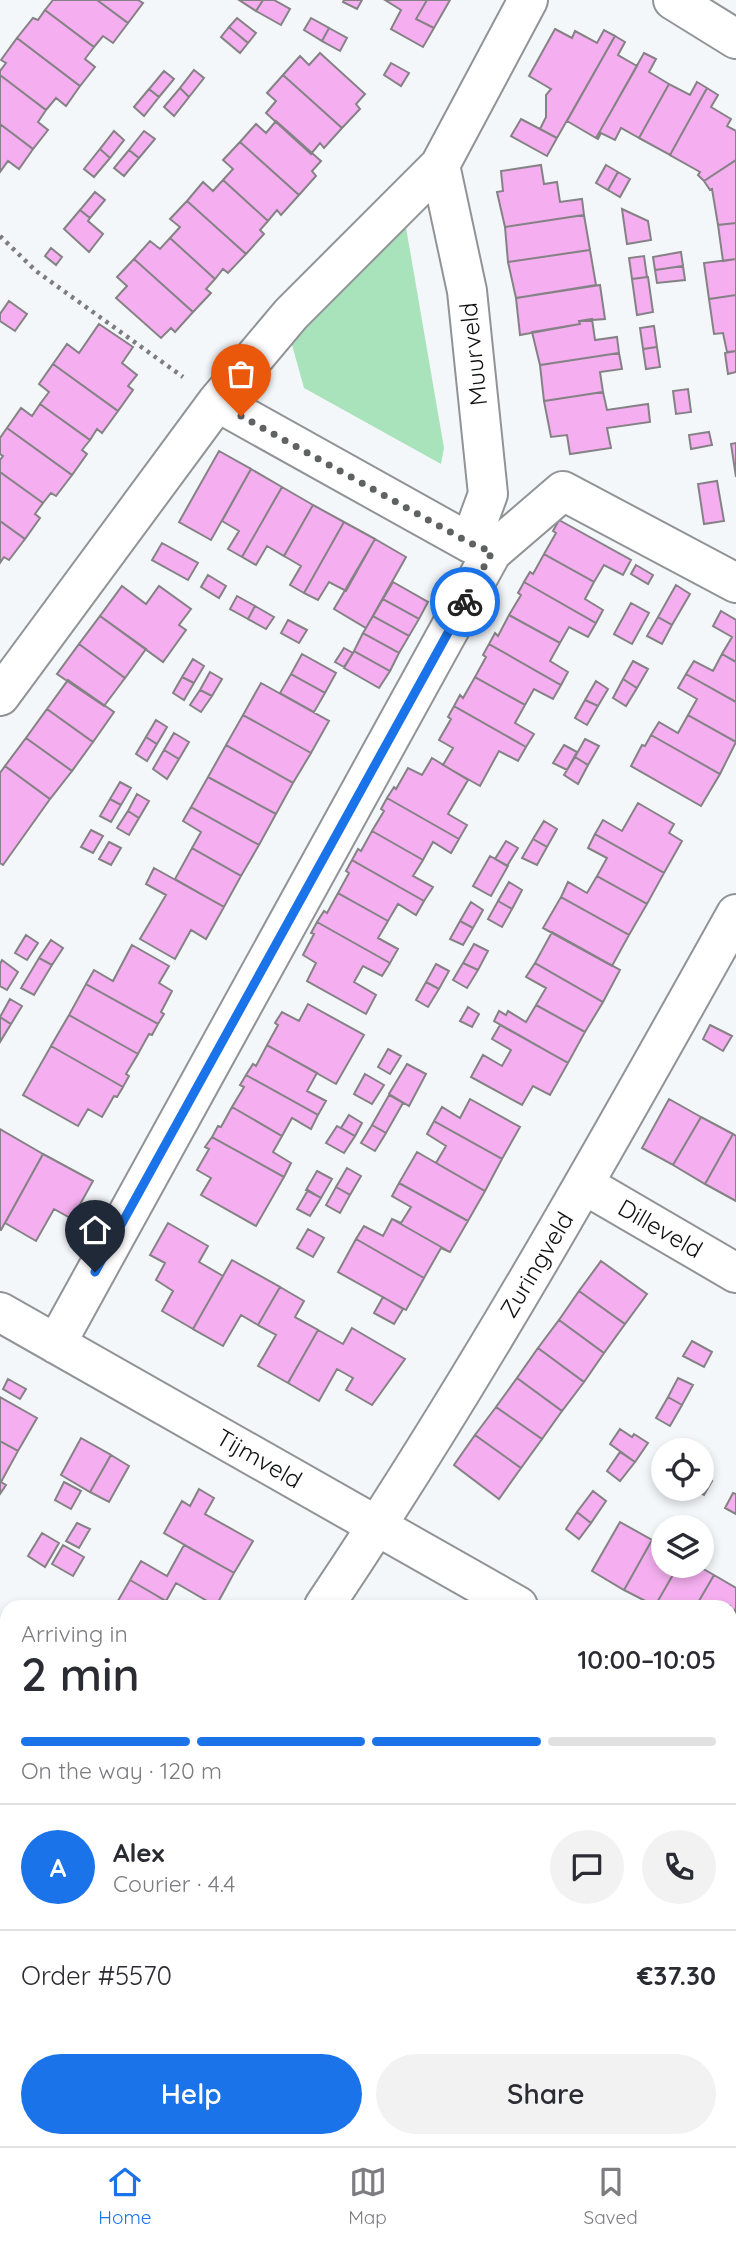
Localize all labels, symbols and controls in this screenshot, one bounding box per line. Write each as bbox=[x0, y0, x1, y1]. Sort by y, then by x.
street label: Muurveld bbox=[453, 301, 493, 407]
pin bbox=[211, 344, 271, 416]
icon: bag bbox=[222, 355, 260, 393]
courier bbox=[430, 567, 500, 637]
icon: bike bbox=[446, 583, 484, 621]
street label: Dilleveld bbox=[613, 1192, 708, 1264]
pin bbox=[65, 1200, 125, 1272]
street label: Zuringveld bbox=[493, 1206, 579, 1323]
icon: home bbox=[76, 1211, 114, 1249]
street label: Tijmveld bbox=[211, 1422, 308, 1495]
map controls bbox=[651, 1438, 714, 1578]
button: locate bbox=[651, 1438, 714, 1501]
button: layers bbox=[651, 1515, 714, 1578]
text: Arriving in bbox=[21, 1619, 128, 1648]
text: 10:00–10:05 bbox=[577, 1643, 716, 1676]
text: 2 min bbox=[21, 1645, 140, 1703]
text: On the way · 120 m bbox=[21, 1756, 222, 1785]
button: chat bbox=[550, 1830, 624, 1904]
button: phone bbox=[642, 1830, 716, 1904]
text: Alex bbox=[113, 1836, 164, 1869]
text: A bbox=[50, 1851, 66, 1884]
text: Courier · 4.4 bbox=[113, 1869, 235, 1898]
text: Order #5570 bbox=[21, 1959, 172, 1992]
text: €37.30 bbox=[637, 1959, 716, 1992]
button: Help bbox=[21, 2054, 362, 2134]
button: Share bbox=[376, 2054, 716, 2134]
tab: Home bbox=[98, 2163, 152, 2229]
tab: Map bbox=[348, 2163, 387, 2229]
tab: Saved bbox=[584, 2163, 638, 2229]

